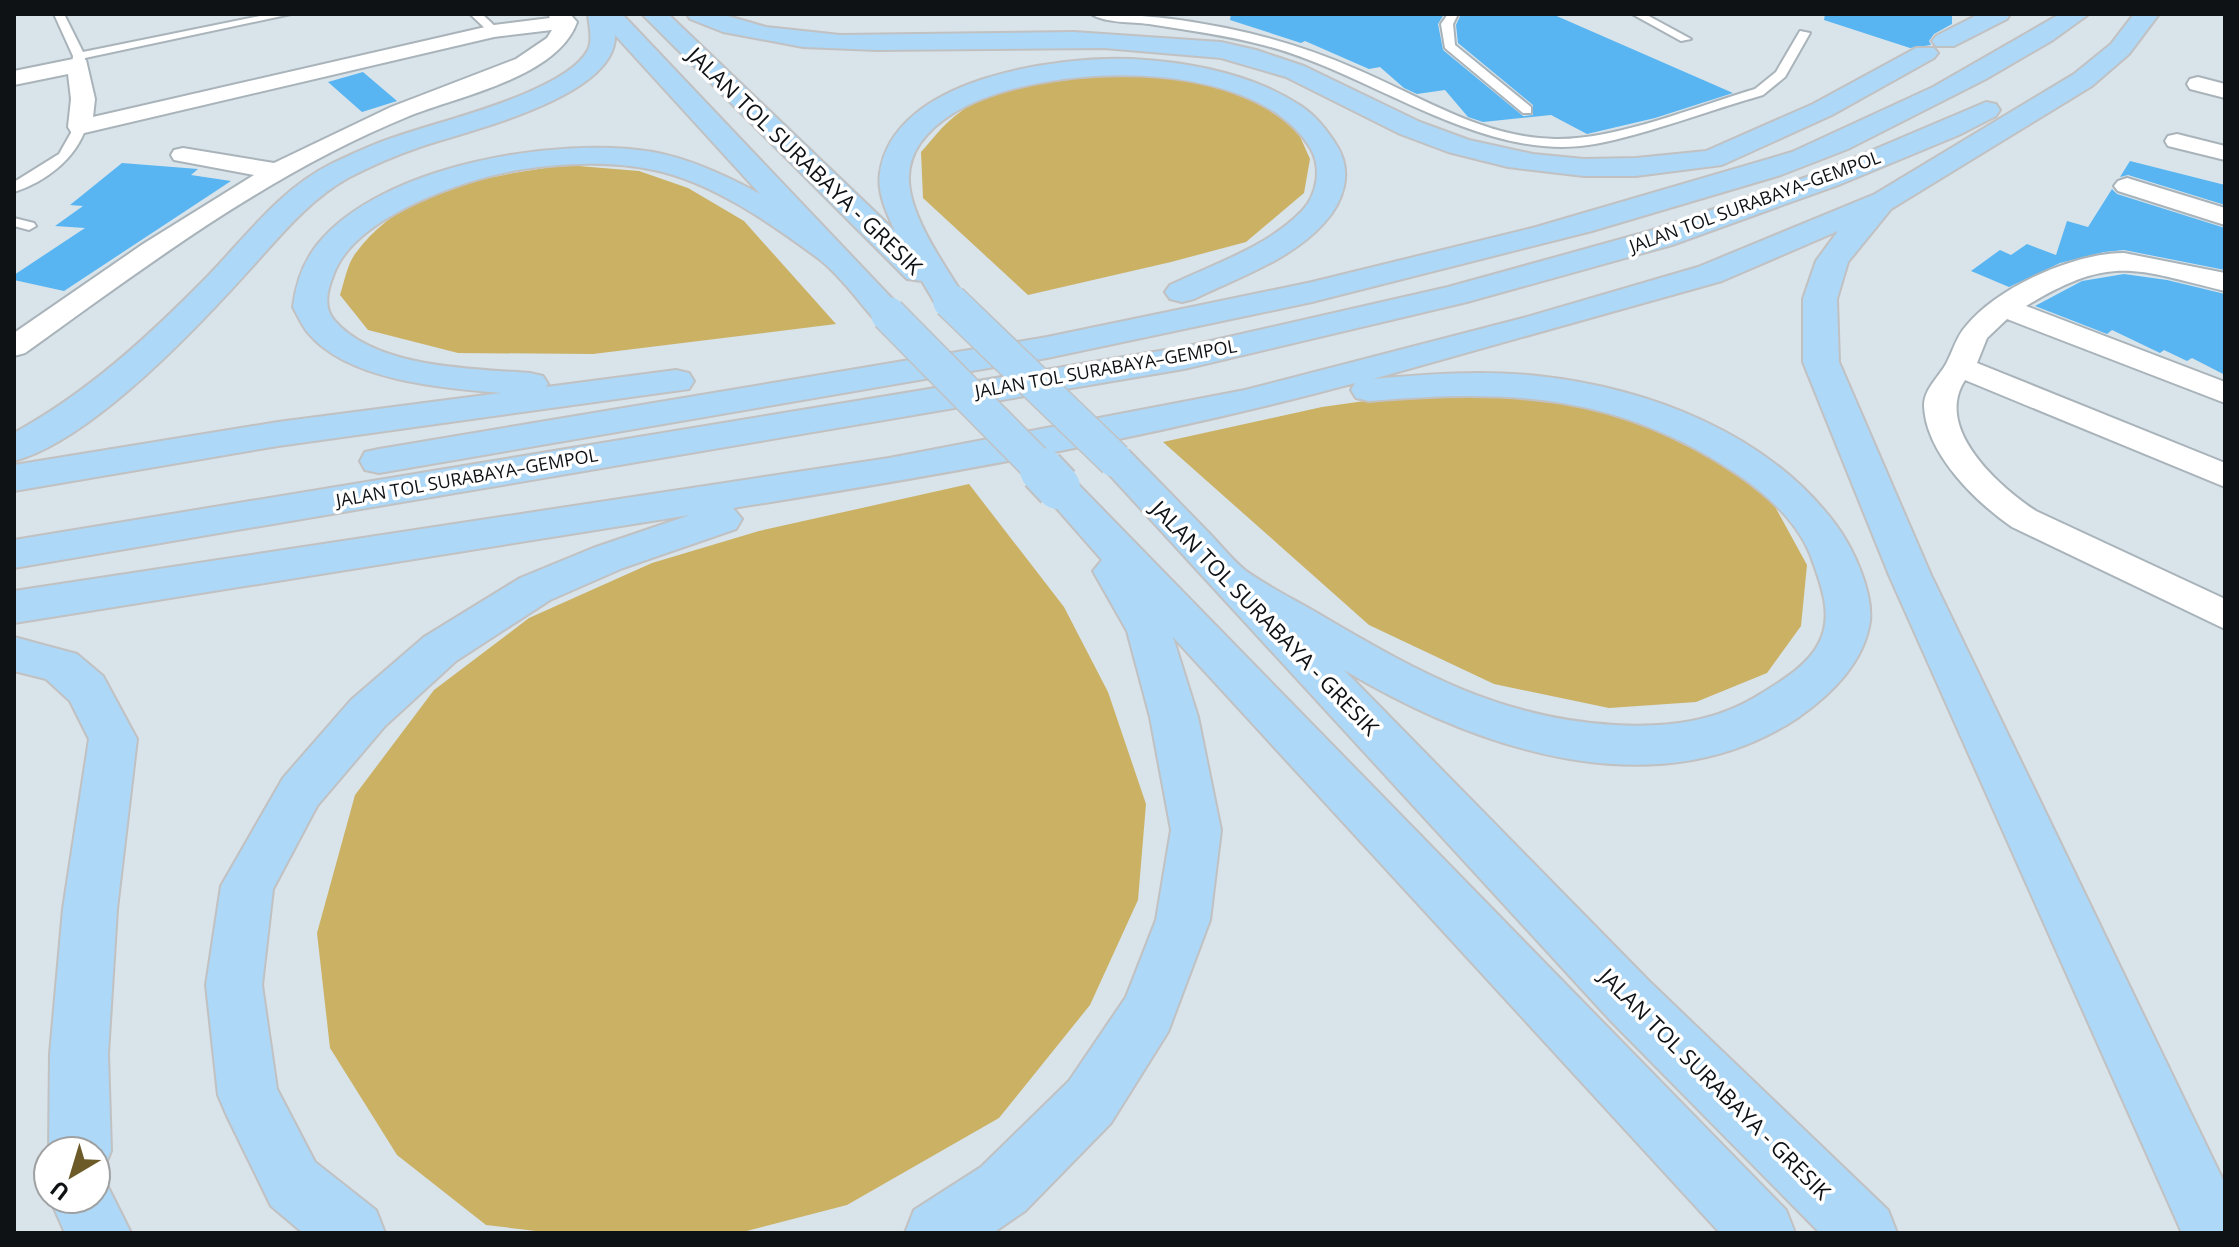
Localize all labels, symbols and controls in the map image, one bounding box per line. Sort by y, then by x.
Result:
street label: JALAN TOL SURABAYA - GRESIK [680,38,930,281]
street label: JALAN TOL SURABAYA–GEMPOL [1624,144,1884,258]
street label: JALAN TOL SURABAYA–GEMPOL [971,333,1239,403]
street label: JALAN TOL SURABAYA–GEMPOL [332,442,600,512]
street label: JALAN TOL SURABAYA - GRESIK [1144,492,1387,742]
street label: JALAN TOL SURABAYA - GRESIK [1592,960,1838,1206]
north arrow [32,1135,112,1215]
text: U [43,1175,75,1208]

